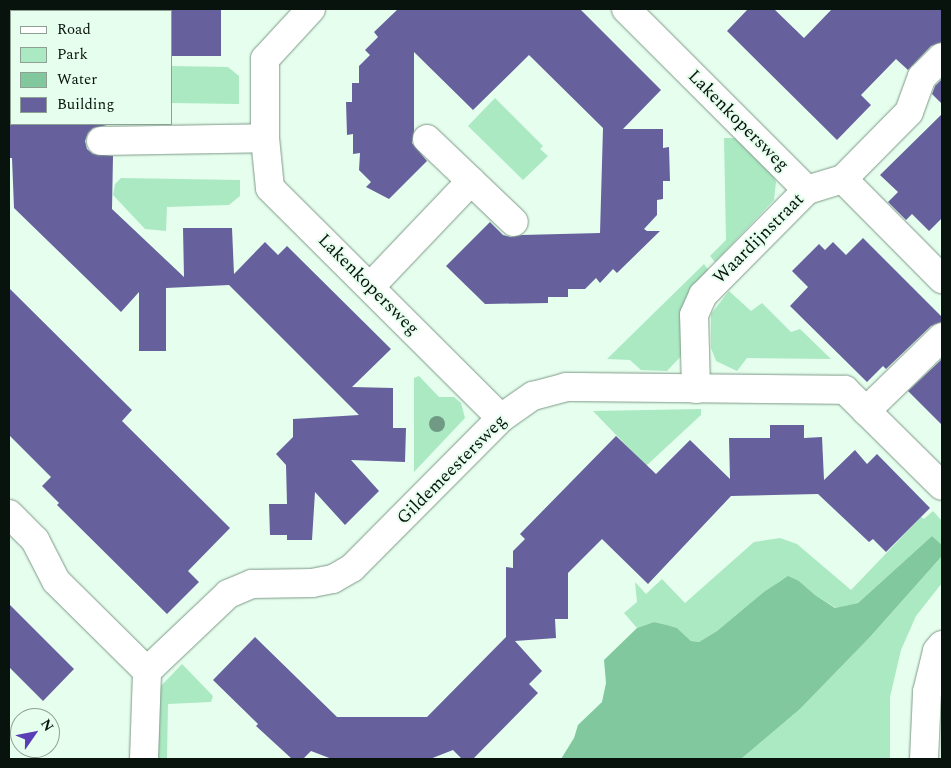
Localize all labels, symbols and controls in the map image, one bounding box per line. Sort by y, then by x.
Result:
legend [10,10,172,125]
text: Road [57,18,91,41]
text: Park [57,43,88,66]
street label: Lakenkopersweg [683,66,793,176]
text: Water [57,68,97,91]
text: Building [57,93,114,116]
street label: Waardijnstraat [709,189,809,289]
street label: Lakenkopersweg [313,230,423,340]
street label: Gildemeestersweg [393,411,511,529]
north arrow [10,708,60,758]
text: N [35,715,59,736]

